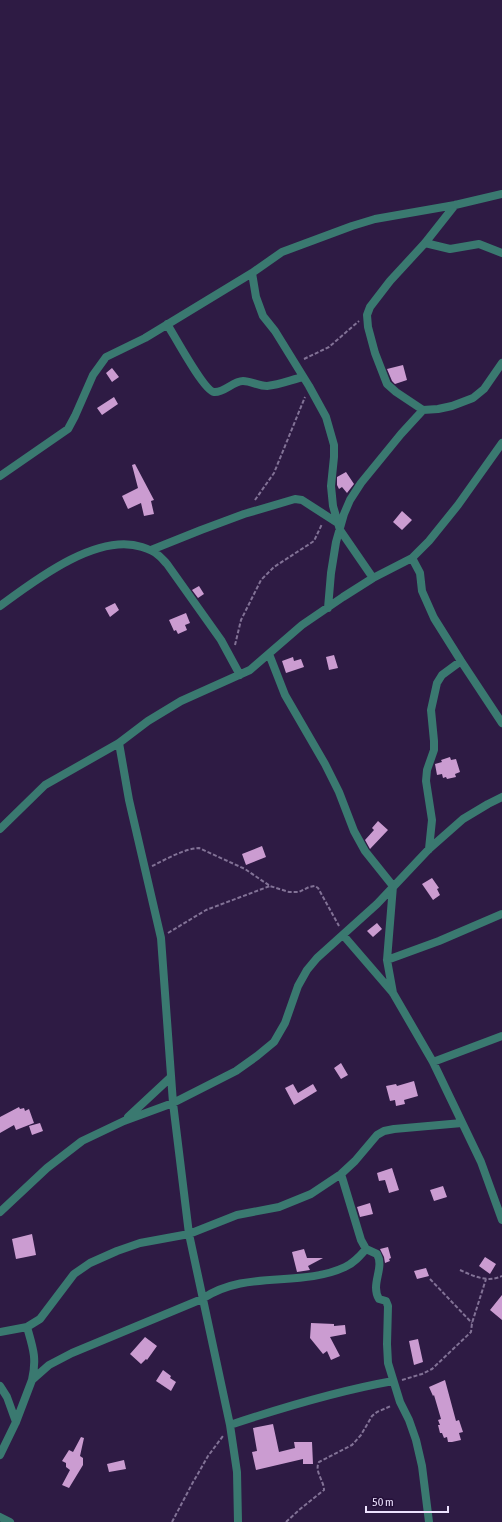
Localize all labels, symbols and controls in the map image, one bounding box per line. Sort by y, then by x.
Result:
scale bar [366,1488,448,1514]
text: 50 m [372,1495,394,1509]

